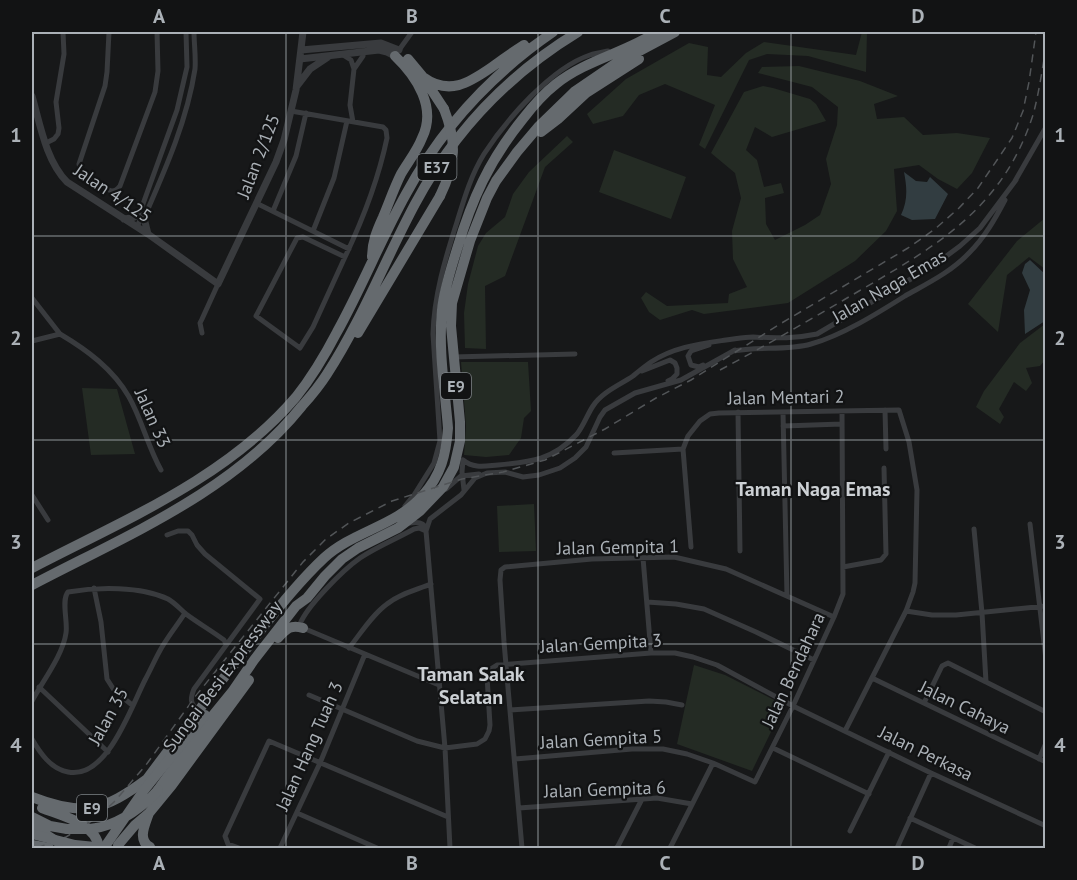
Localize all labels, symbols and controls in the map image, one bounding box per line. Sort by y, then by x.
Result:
text: A [153,3,166,29]
text: B [406,3,418,29]
text: C [659,3,671,29]
text: D [912,3,925,29]
street label: Jalan 2/125 [231,111,285,202]
text: 1 [10,122,22,148]
text: 1 [1054,122,1066,148]
road number: E37 [418,154,456,180]
street label: Jalan 4/125 [69,158,156,227]
street label: Jalan Naga Emas [827,244,950,329]
text: 2 [10,325,22,351]
text: 2 [1054,325,1066,351]
road number: E9 [441,373,471,399]
street label: Jalan 33 [129,384,176,451]
street label: Jalan Mentari 2 [726,384,845,410]
district label: Taman Naga Emas [736,476,890,502]
text: 3 [10,529,22,555]
text: 3 [1054,529,1066,555]
street label: Jalan Gempita 1 [556,534,679,560]
street label: Sungai Besi Expressway [158,595,287,756]
street label: Jalan Bendahara [756,609,830,732]
street label: Jalan Gempita 3 [538,628,663,658]
district label: Taman Salak Selatan [417,661,525,710]
street label: Jalan Cahaya [915,675,1014,739]
street label: Jalan Hang Tuah 3 [270,678,348,815]
street label: Jalan 35 [82,683,133,750]
street label: Jalan Perkasa [874,720,977,786]
street label: Jalan Gempita 5 [538,724,663,754]
text: 4 [10,732,22,758]
text: 4 [1054,732,1066,758]
street label: Jalan Gempita 6 [543,775,666,803]
road number: E9 [77,795,107,821]
text: A [153,850,166,876]
text: B [406,850,418,876]
text: C [659,850,671,876]
text: D [912,850,925,876]

